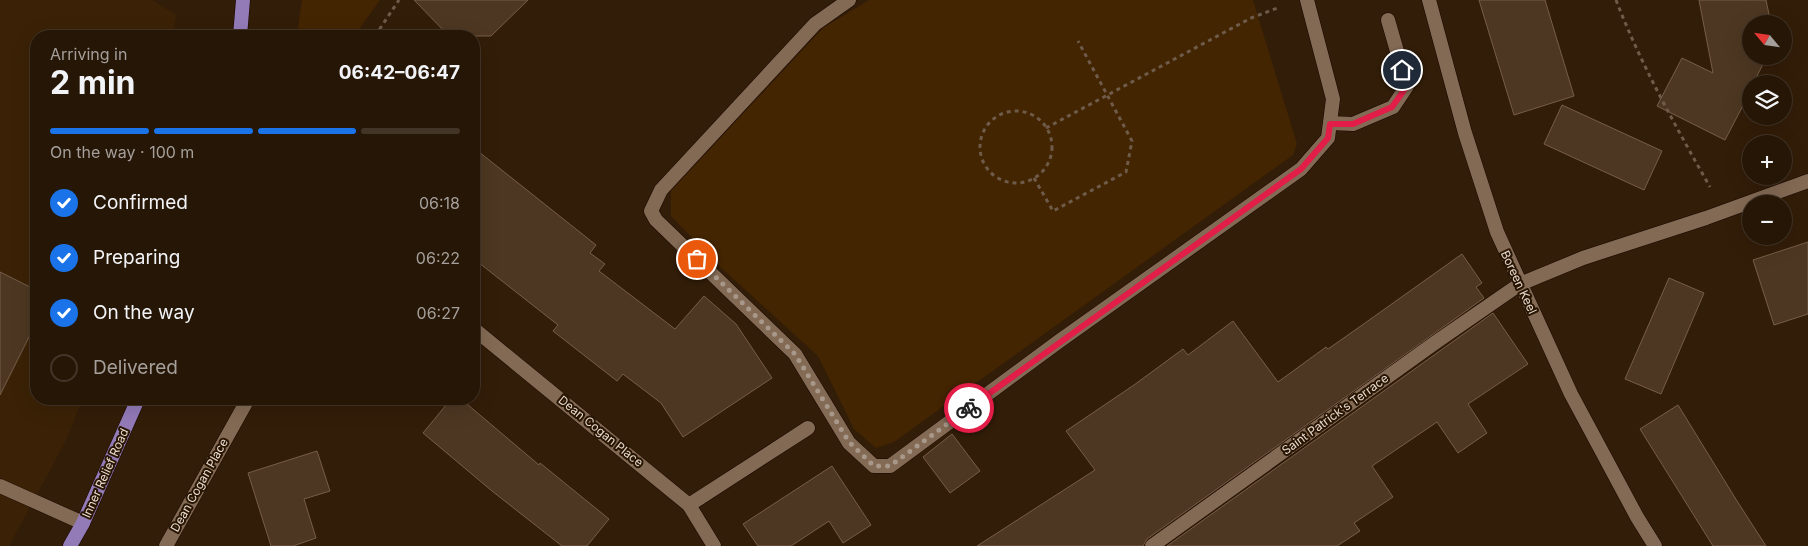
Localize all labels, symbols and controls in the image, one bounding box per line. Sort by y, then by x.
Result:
north arrow [1742,15,1792,65]
map controls [1742,15,1792,245]
text: Arriving in [50,44,127,64]
pin [1381,49,1423,91]
icon: home [1388,56,1416,84]
text: 06:42–06:47 [339,61,460,84]
text: 2 min [50,63,136,102]
button: layers [1742,75,1792,125]
button: + [1742,135,1792,185]
text: On the way · 100 m [50,142,194,162]
icon: check [50,189,78,217]
text: Confirmed [93,191,188,214]
text: 06:18 [419,193,460,213]
button: − [1742,195,1792,245]
pin [676,238,718,280]
icon: check [50,244,78,272]
icon: bag [683,245,711,273]
text: Preparing [93,246,180,269]
text: 06:22 [416,248,460,268]
street label: Boreen Keel [1498,248,1540,316]
icon: check [50,299,78,327]
text: On the way [93,301,195,324]
text: 06:27 [417,303,460,323]
text: Delivered [93,356,178,379]
street label: Saint Patrick's Terrace [1279,370,1391,458]
courier [944,383,994,433]
street label: Dean Cogan Place [556,392,646,470]
icon: bike [955,394,983,422]
street label: Inner Relief Road [79,426,131,520]
street label: Dean Cogan Place [167,436,231,534]

